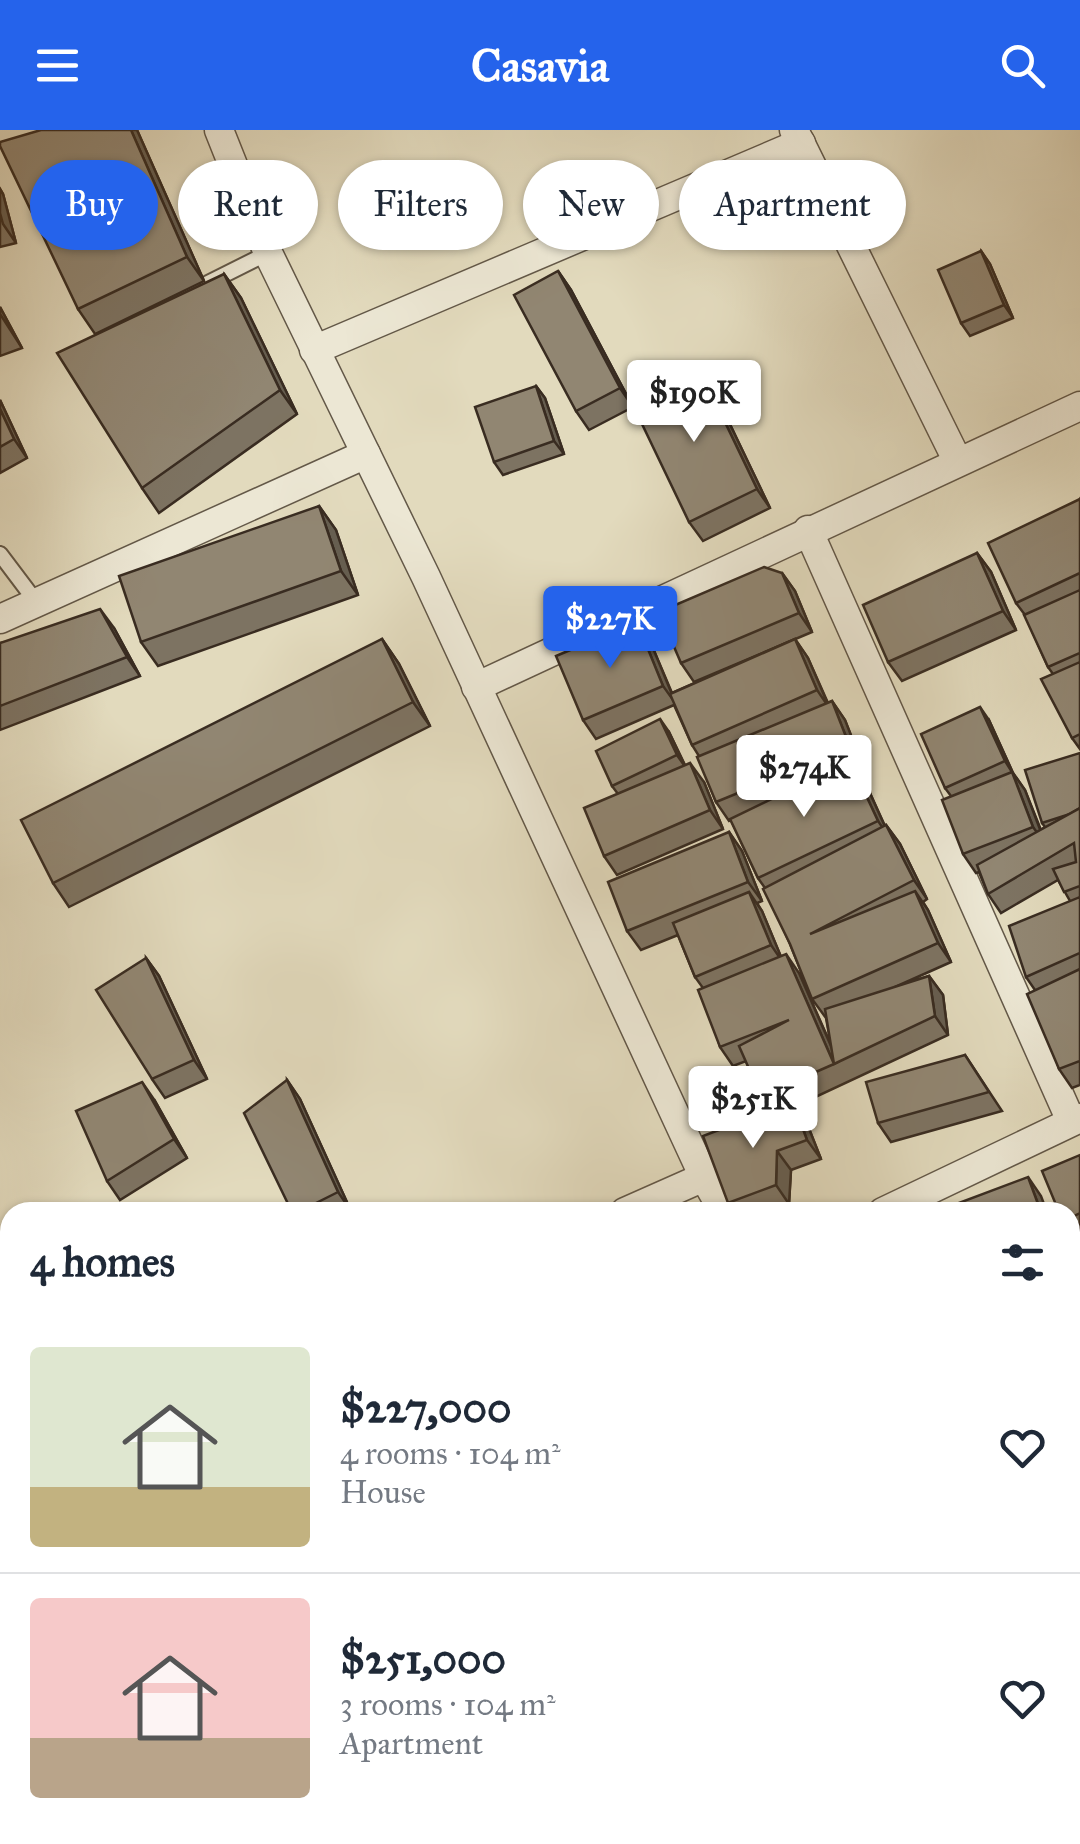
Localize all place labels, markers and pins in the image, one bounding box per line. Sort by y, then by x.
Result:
pin: $190K [624,360,764,445]
pin: $227K [540,586,680,671]
pin: $274K [734,735,874,820]
pin: $251K [683,1066,823,1151]

